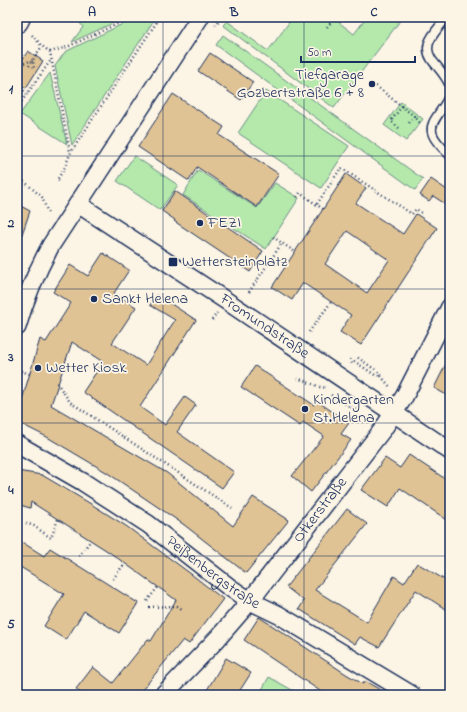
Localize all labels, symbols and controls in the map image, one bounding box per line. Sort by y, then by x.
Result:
text: A [88,3,96,22]
text: B [229,3,239,22]
text: C [370,3,378,22]
scale bar [301,38,415,64]
text: 50 m [307,44,331,62]
place label: Tiefgarage Gozbertstraße 6 + 8 [237,63,365,105]
marker: Tiefgarage Gozbertstraße 6 + 8 [367,79,377,89]
text: 1 [9,80,14,99]
place label: FEZI [207,211,241,235]
text: 2 [7,214,15,233]
marker: FEZI [195,218,205,228]
place label: Wettersteinplatz [182,250,288,274]
marker: Wettersteinplatz [167,256,179,268]
place label: Sankt Helena [102,287,188,311]
street label: Fromundstraße [214,287,315,366]
marker: Sankt Helena [89,294,99,304]
text: 3 [7,348,14,367]
place label: Wetter Kiosk [46,356,128,380]
marker: Wetter Kiosk [33,363,43,373]
place label: Kindergarten St.Helena [313,388,394,430]
marker: Kindergarten St.Helena [300,404,310,414]
street label: Otkerstraße [287,471,354,548]
text: 4 [7,481,14,500]
street label: Peißenbergstraße [161,530,265,616]
text: 5 [7,615,15,634]

